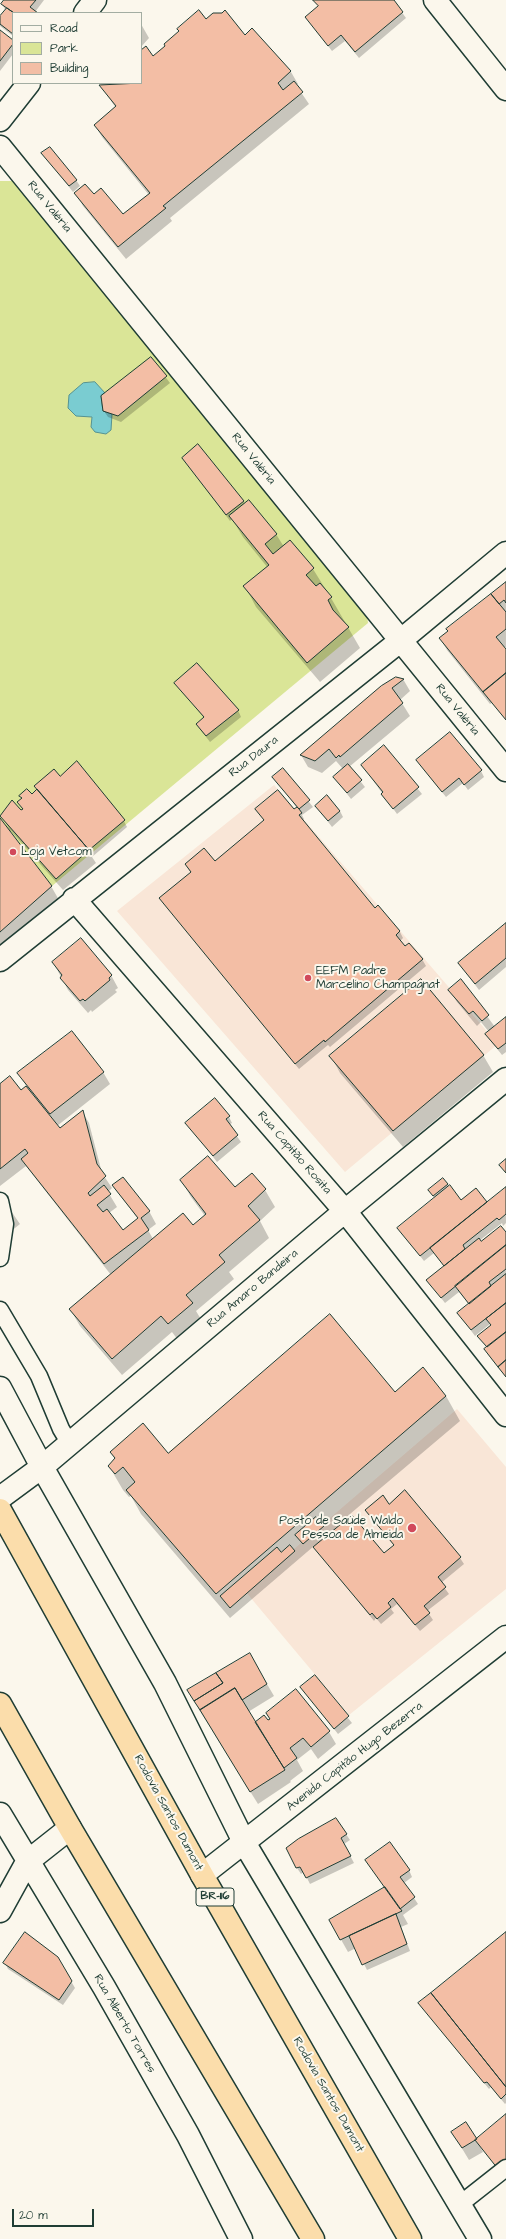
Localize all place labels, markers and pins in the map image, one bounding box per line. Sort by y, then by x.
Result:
place label: Loja Vetcom [21,845,92,859]
marker: Loja Vetcom [8,847,18,857]
place label: EEFM Padre Marcelino Champagnat [316,964,440,992]
marker: EEFM Padre Marcelino Champagnat [303,973,313,983]
place label: Posto de Saúde Waldo Pessoa de Almeida [279,1514,403,1542]
marker: Posto de Saúde Waldo Pessoa de Almeida [406,1522,418,1534]

